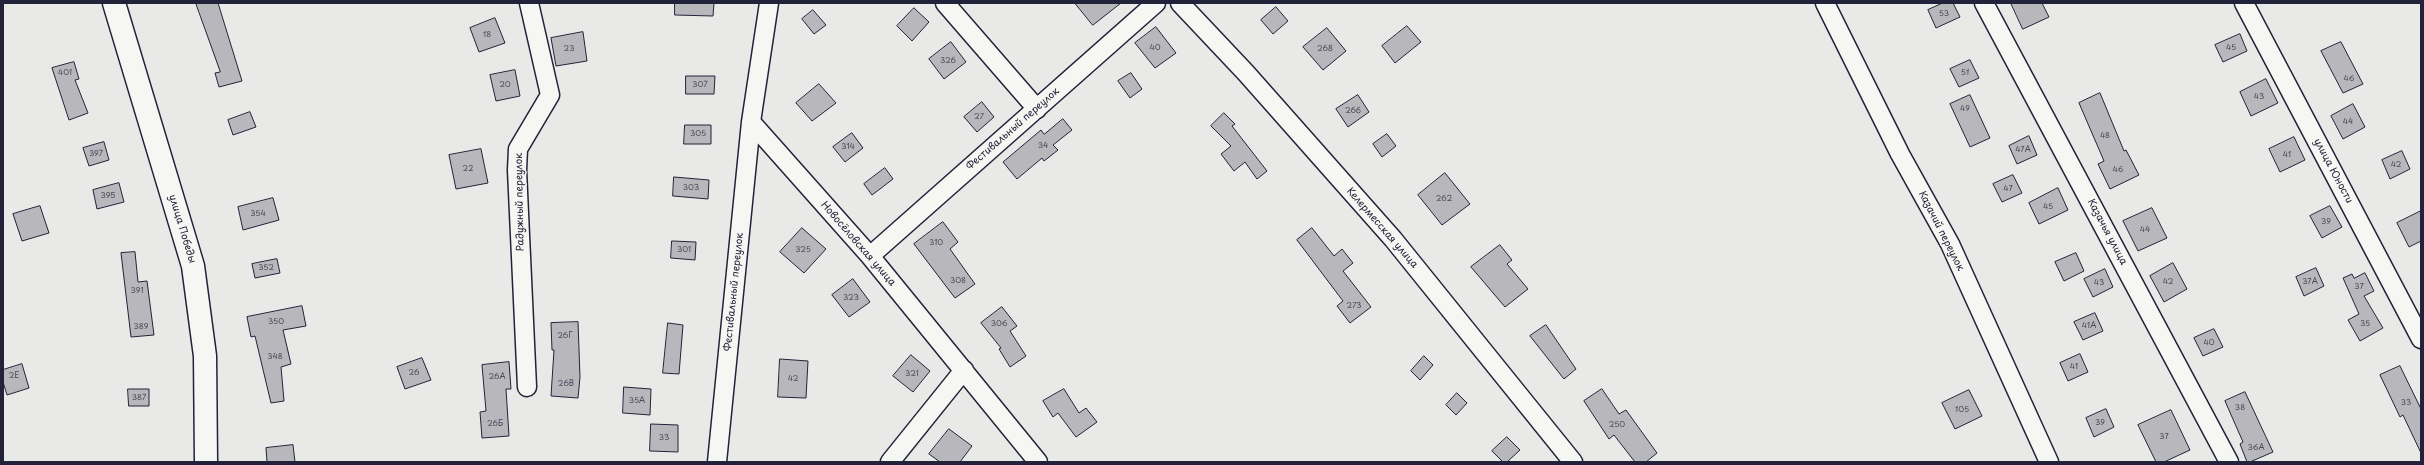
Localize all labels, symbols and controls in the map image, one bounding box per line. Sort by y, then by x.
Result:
house number: 53 [1939,9,1949,19]
house number: 18 [483,30,491,40]
house number: 40 [1149,43,1161,53]
house number: 45 [2226,43,2236,53]
house number: 23 [564,44,574,54]
house number: 268 [1317,44,1333,54]
house number: 326 [940,56,956,66]
house number: 401 [58,68,72,78]
house number: 51 [1961,68,1969,78]
house number: 46 [2344,74,2354,84]
house number: 20 [499,80,511,90]
house number: 307 [692,80,708,90]
street label: Фестивальный переулок [964,85,1062,173]
house number: 43 [2254,92,2264,102]
house number: 49 [1960,104,1970,114]
house number: 266 [1345,106,1361,116]
house number: 27 [974,112,984,122]
house number: 44 [2343,117,2353,127]
house number: 305 [690,129,706,139]
house number: 48 [2100,131,2110,141]
street label: улица Юности [2311,137,2355,205]
house number: 34 [1038,141,1048,151]
house number: 314 [841,142,855,152]
house number: 47А [2015,145,2031,155]
house number: 397 [89,149,103,159]
house number: 41 [2283,150,2291,160]
street label: Радужный переулок [513,153,527,251]
house number: 42 [2391,160,2401,170]
house number: 22 [463,164,473,174]
house number: 46 [2113,165,2123,175]
house number: 303 [683,183,699,193]
house number: 47 [2003,184,2013,194]
street label: Келермесская улица [1344,185,1420,271]
street label: Казачий переулок [1916,189,1966,273]
house number: 395 [101,191,115,201]
street label: улица Победы [166,193,198,265]
house number: 262 [1436,194,1452,204]
street label: Казачья улица [2085,197,2129,267]
street label: Новосёловская улица [818,199,898,289]
house number: 45 [2043,202,2053,212]
house number: 354 [250,209,266,219]
house number: 39 [2321,217,2331,227]
house number: 44 [2140,225,2150,235]
street label: Фестивальный переулок [722,232,746,352]
house number: 310 [929,238,943,248]
house number: 301 [677,245,691,255]
house number: 325 [795,245,811,255]
house number: 352 [258,263,274,273]
house number: 308 [950,276,966,286]
house number: 42 [2163,277,2173,287]
house number: 37А [2302,277,2318,287]
house number: 43 [2094,278,2104,288]
house number: 37 [2354,282,2364,292]
house number: 391 [131,286,143,296]
house number: 323 [843,293,859,303]
house number: 273 [1346,301,1362,311]
house number: 350 [268,317,284,327]
house number: 306 [991,319,1007,329]
house number: 35 [2360,319,2370,329]
house number: 41А [2082,321,2096,331]
house number: 389 [134,322,148,332]
house number: 26Г [557,331,573,341]
house number: 40 [2203,338,2215,348]
house number: 348 [267,352,283,362]
house number: 41 [2070,362,2078,372]
house number: 26 [409,368,419,378]
house number: 321 [905,369,919,379]
house number: 2Е [9,371,19,381]
house number: 26А [488,372,506,382]
house number: 42 [788,374,798,384]
house number: 26В [558,379,574,389]
house number: 387 [132,393,146,403]
house number: 35А [629,396,645,406]
house number: 33 [2401,398,2411,408]
house number: 38 [2235,403,2245,413]
house number: 105 [1955,405,1969,415]
house number: 39 [2095,418,2105,428]
house number: 26Б [487,419,503,429]
house number: 250 [1609,420,1625,430]
house number: 37 [2159,432,2169,442]
house number: 33 [659,433,669,443]
house number: 36А [2247,443,2265,453]

